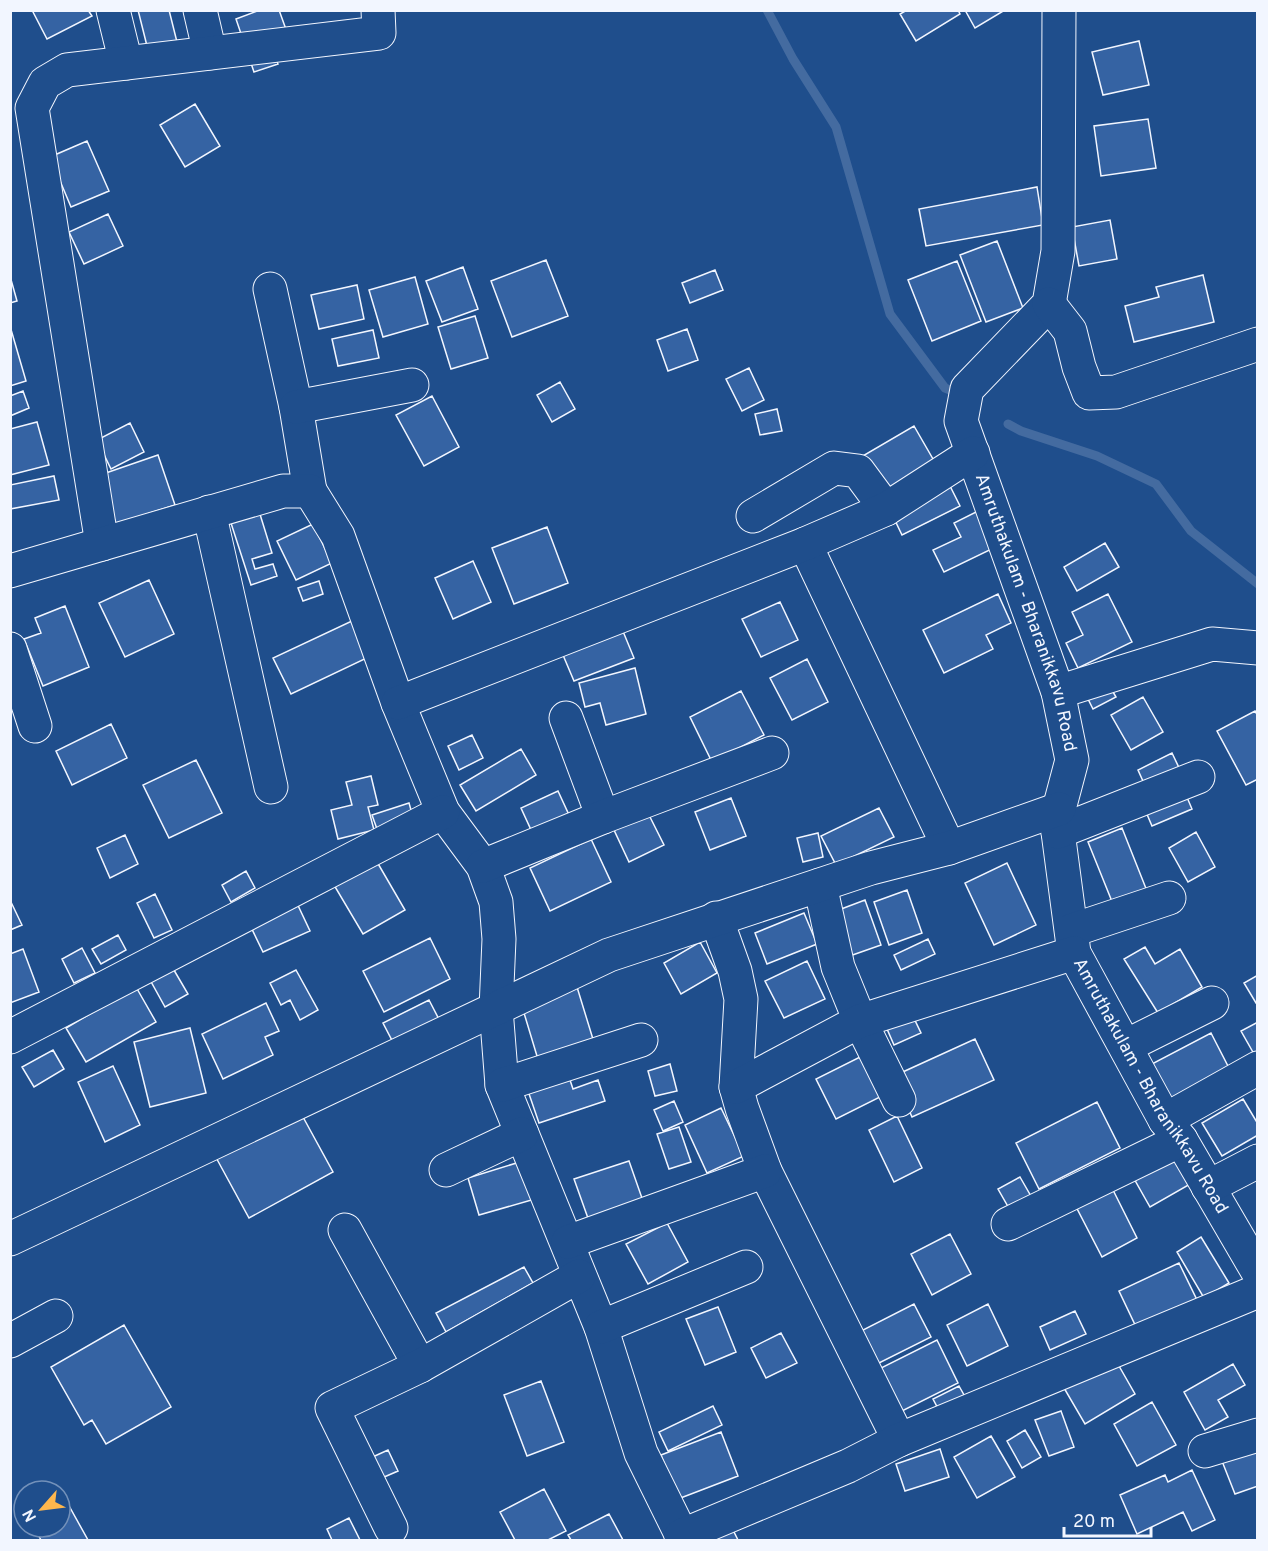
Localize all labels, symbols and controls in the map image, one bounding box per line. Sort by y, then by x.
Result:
street label: Amruthakulam - Bharanikkavu Road [969,470,1081,754]
street label: Amruthakulam - Bharanikkavu Road [1068,954,1233,1218]
north arrow [12,1479,72,1539]
scale bar [1064,1500,1151,1538]
text: N [19,1505,42,1525]
text: 20 m [1073,1511,1115,1534]

